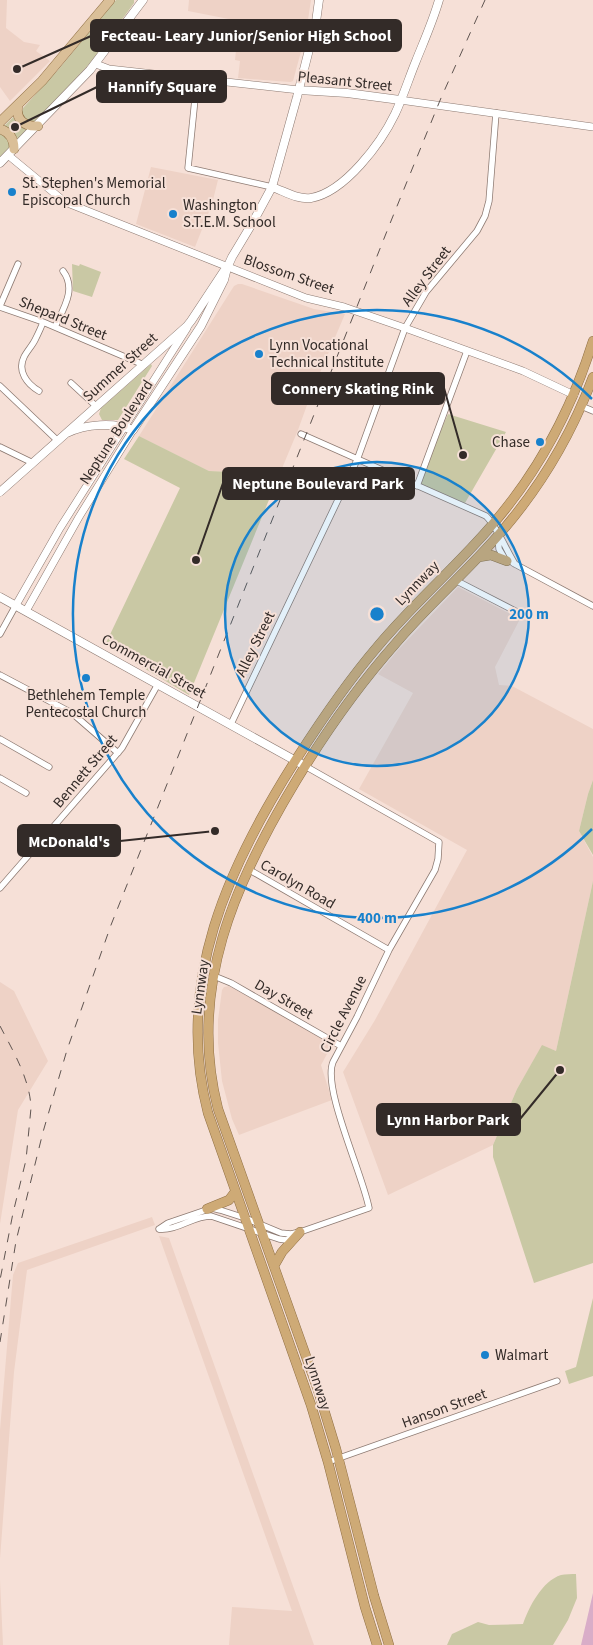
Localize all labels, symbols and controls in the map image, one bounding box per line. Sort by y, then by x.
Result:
callout: Fecteau- Leary Junior/Senior High School [91,20,401,51]
text: Fecteau- Leary Junior/Senior High School [101,25,392,47]
street label: Pleasant Street [297,66,393,97]
callout: Hannify Square [97,71,226,102]
text: Hannify Square [107,76,217,98]
place label: St. Stephen's Memorial Episcopal Church [22,173,166,211]
marker: St. Stephen's Memorial Episcopal Church [6,186,18,198]
place label: Washington S.T.E.M. School [183,195,276,233]
marker: Washington S.T.E.M. School [167,208,179,220]
street label: Alley Street [397,242,456,311]
street label: Blossom Street [241,249,337,300]
street label: Shepard Street [16,291,110,346]
street label: Summer Street [78,328,162,407]
place label: Lynn Vocational Technical Institute [269,335,384,373]
marker: Lynn Vocational Technical Institute [253,348,265,360]
callout: Connery Skating Rink [272,373,444,404]
street label: Neptune Boulevard [75,376,158,489]
text: Connery Skating Rink [282,378,434,400]
place label: Chase [492,432,530,453]
marker: Chase [534,436,546,448]
callout: Neptune Boulevard Park [223,468,414,499]
text: Neptune Boulevard Park [232,473,404,495]
street label: Lynnway [391,556,444,611]
text: 200 m [509,604,549,625]
centre of rings [368,605,386,623]
street label: Alley Street [230,608,280,681]
street label: Commercial Street [98,629,210,704]
marker: Bethlehem Temple Pentecostal Church [80,672,92,684]
place label: Bethlehem Temple Pentecostal Church [26,685,146,723]
street label: Bennett Street [48,730,122,813]
callout: McDonald's [18,825,120,856]
text: McDonald's [28,831,110,853]
street label: Carolyn Road [256,854,339,914]
text: 400 m [357,908,397,929]
street label: Lynnway [186,958,215,1016]
street label: Circle Avenue [315,972,372,1057]
street label: Day Street [251,974,317,1025]
callout: Lynn Harbor Park [377,1104,520,1135]
text: Lynn Harbor Park [386,1109,510,1131]
place label: Walmart [495,1345,548,1366]
marker: Walmart [479,1349,491,1361]
street label: Lynnway [299,1354,336,1413]
street label: Hanson Street [399,1383,489,1434]

